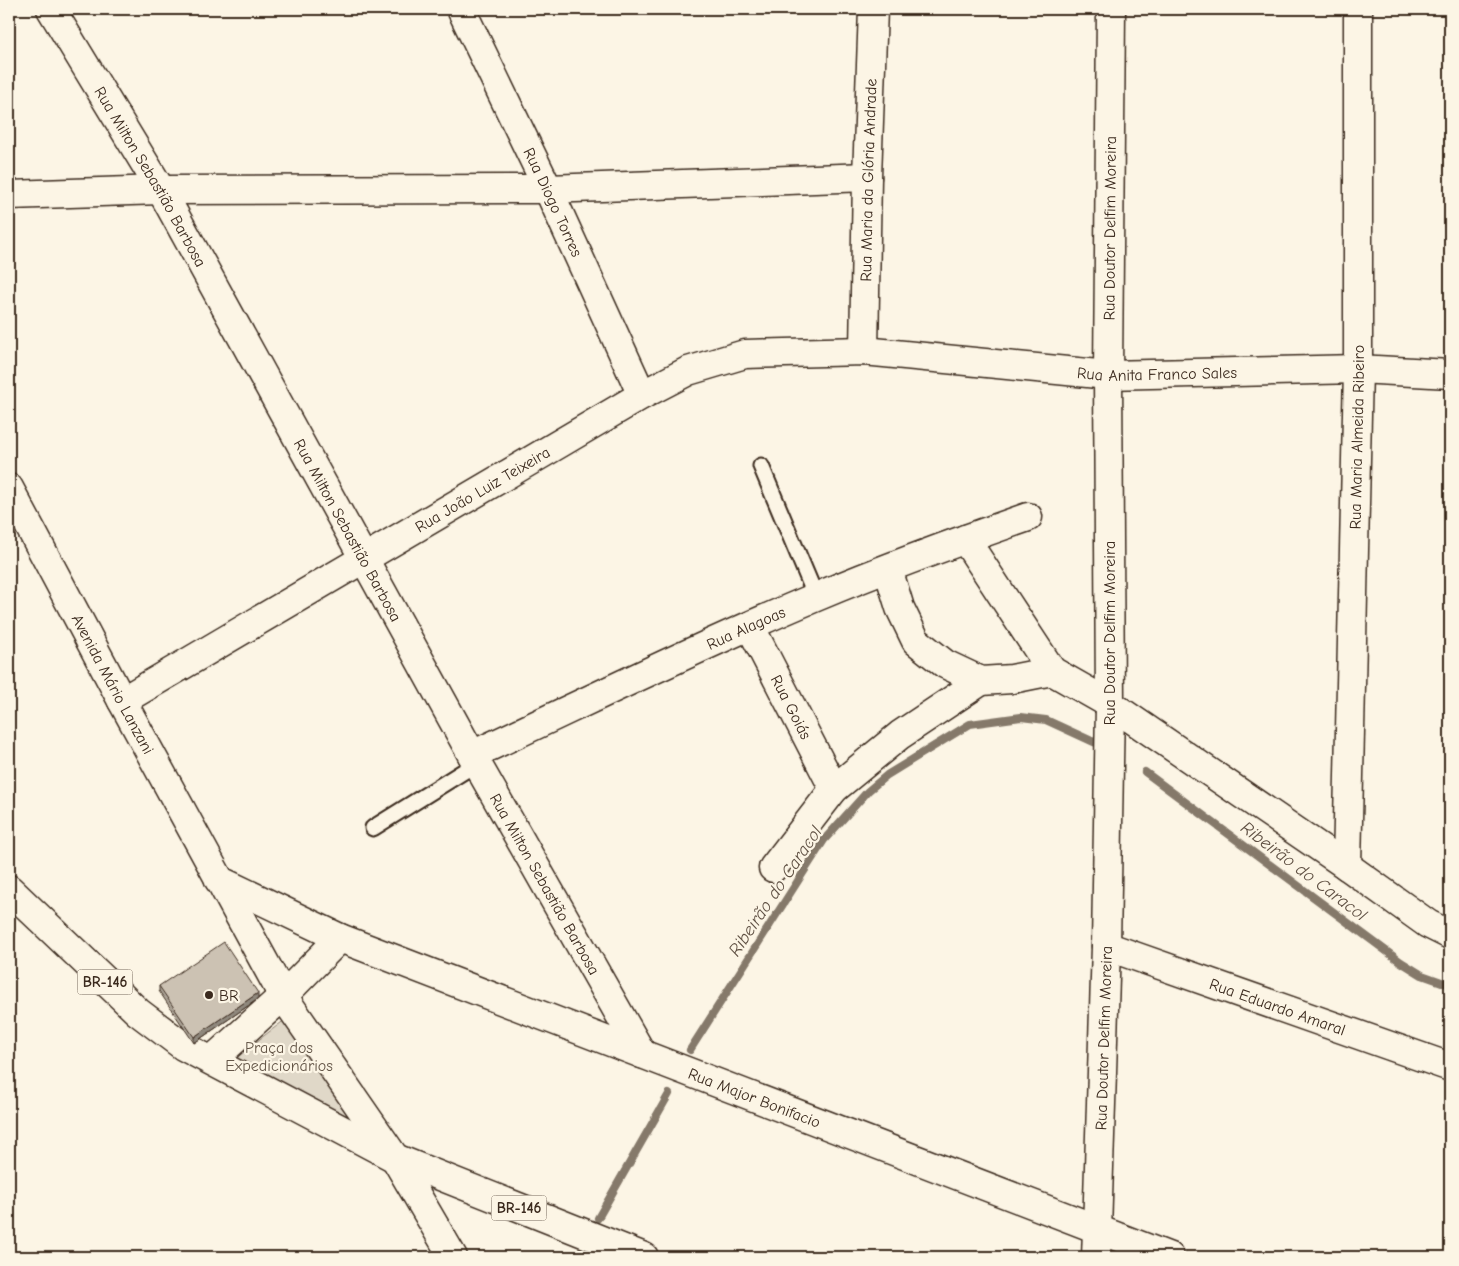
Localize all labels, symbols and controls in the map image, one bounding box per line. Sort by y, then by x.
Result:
street label: Rua Maria da Glória Andrade [857,78,881,282]
street label: Rua Milton Sebastião Barbosa [90,84,210,270]
street label: Rua Doutor Delfim Moreira [1100,136,1120,321]
street label: Rua Diogo Torres [519,145,586,260]
street label: Rua Maria Almeida Ribeiro [1346,345,1368,530]
street label: Rua Anita Franco Sales [1076,364,1238,385]
street label: Rua Milton Sebastião Barbosa [290,436,405,625]
street label: Rua João Luiz Teixeira [412,443,553,536]
street label: Rua Doutor Delfim Moreira [1101,541,1119,725]
street label: Rua Alagoas [704,603,789,654]
street label: Avenida Mário Lanzani [68,611,157,757]
street label: Rua Goiás [767,672,815,743]
street label: Rua Milton Sebastião Barbosa [486,790,603,978]
water label: Ribeirão do Caracol [1237,817,1372,926]
water label: Ribeirão do Caracol [724,821,827,960]
street label: Rua Doutor Delfim Moreira [1092,946,1116,1131]
road number: BR-146 [78,970,132,994]
street label: Rua Eduardo Amaral [1207,975,1348,1040]
place label: BR [219,987,239,1005]
marker: BR [203,989,215,1001]
park label: Praça dos Expedicionários [225,1039,333,1075]
street label: Rua Major Bonifacio [686,1065,823,1132]
road number: BR-146 [492,1196,546,1220]

